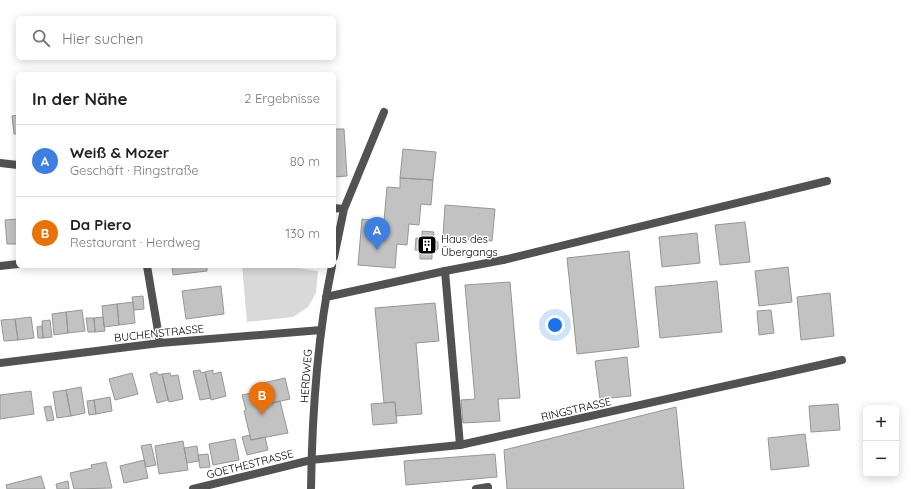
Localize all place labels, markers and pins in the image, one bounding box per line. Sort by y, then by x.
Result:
pin: A [364,217,390,250]
place label: Haus des Übergangs [441,232,498,259]
building icon: Haus des Übergangs [416,234,438,256]
pin: B [249,382,275,415]

